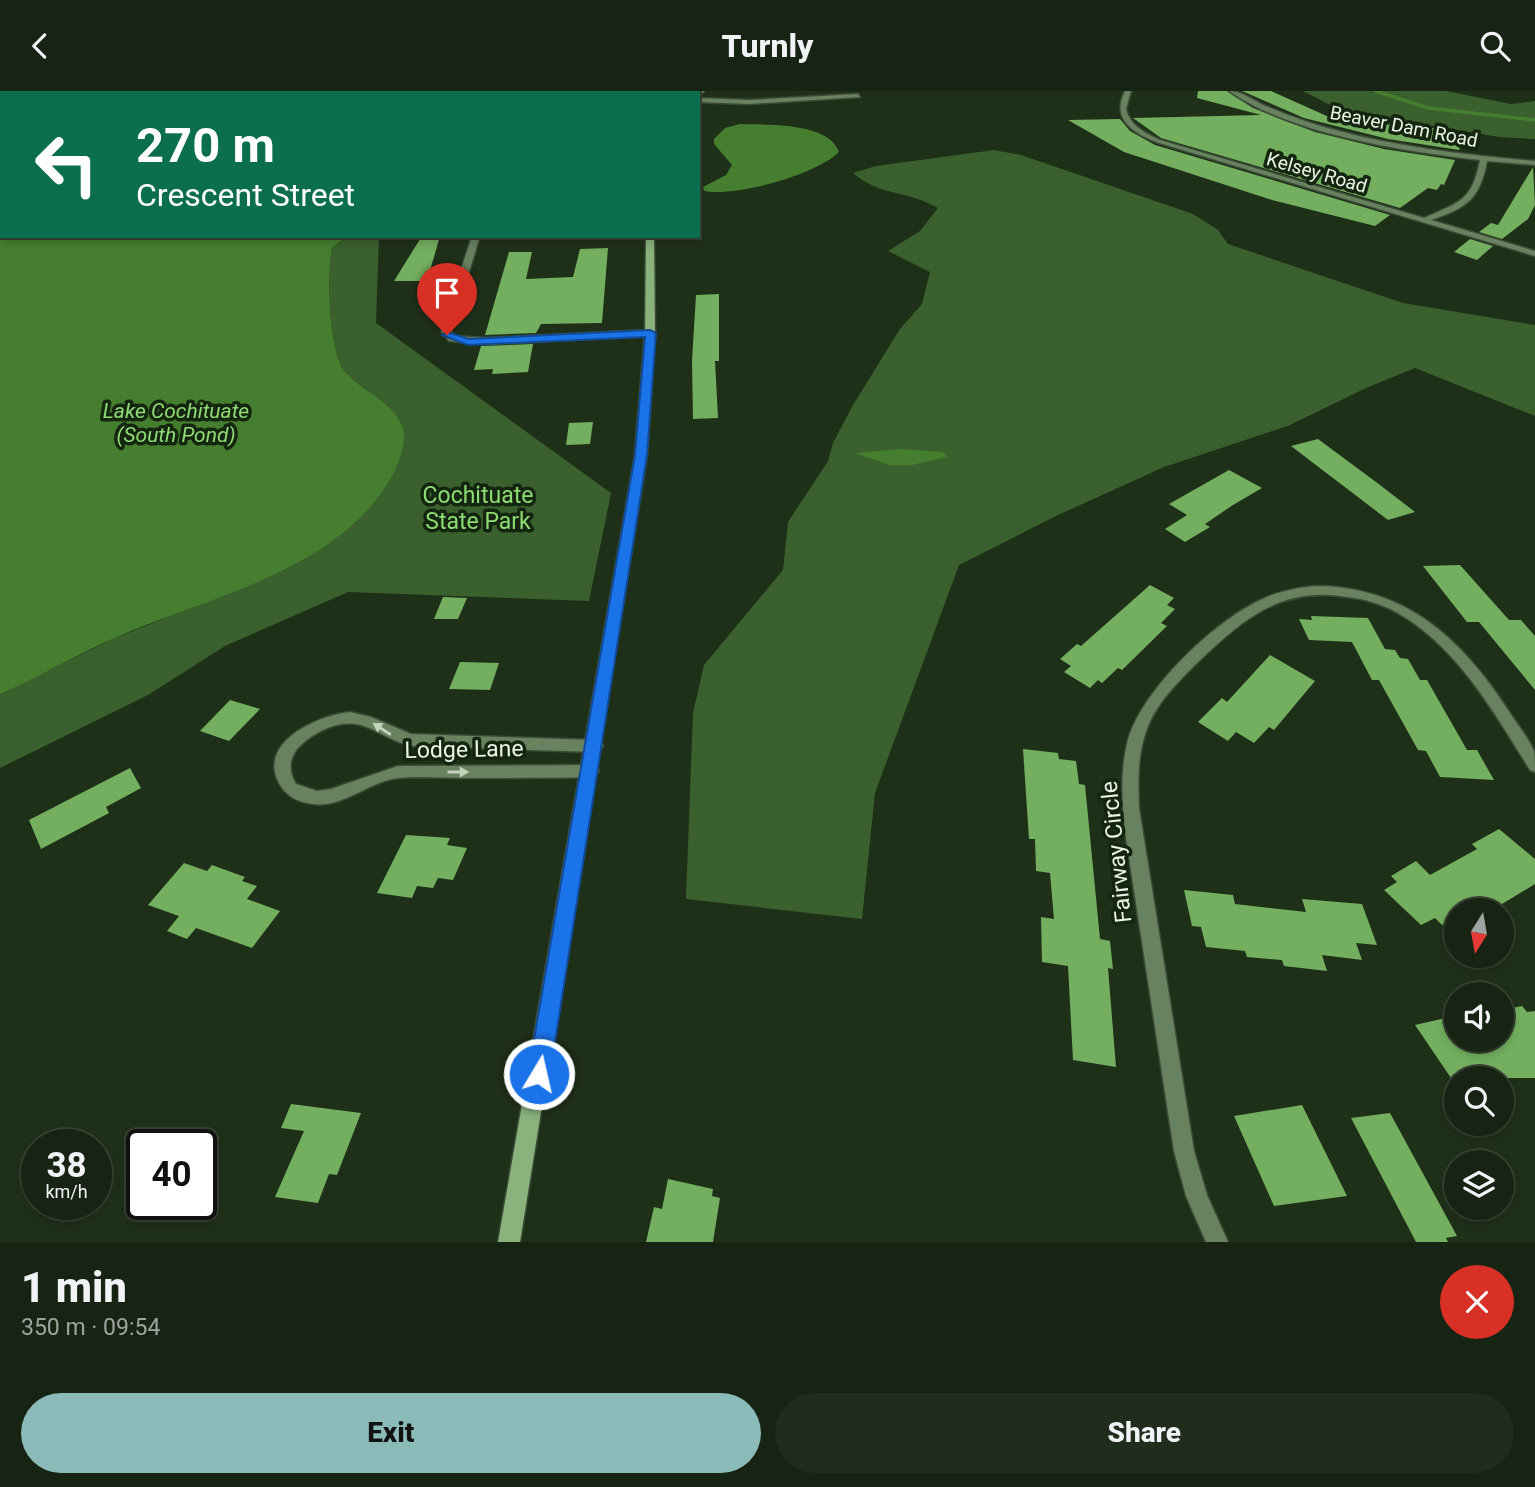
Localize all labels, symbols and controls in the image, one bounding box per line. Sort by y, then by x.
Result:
icon: back [21,27,59,65]
text: Turnly [722,27,813,65]
icon: search [1476,27,1514,65]
street label: Beaver Dam Road [1328,101,1480,152]
text: 270 m [136,117,275,174]
icon: left [21,119,112,210]
street label: Kelsey Road [1264,147,1370,198]
text: Crescent Street [136,176,355,214]
pin [417,263,477,335]
icon: arrive [428,274,466,312]
water label: Lake Cochituate (South Pond) [103,399,249,447]
park label: Cochituate State Park [423,482,533,535]
one-way arrow [372,723,392,736]
street label: Lodge Lane [404,735,524,764]
one-way arrow [448,766,470,778]
street label: Fairway Circle [1096,780,1137,924]
north arrow [1444,898,1514,968]
map controls [1444,898,1514,1220]
button: sound [1444,982,1514,1052]
position arrow [502,1037,576,1111]
button: search [1444,1066,1514,1136]
speed limit sign: 40 [126,1129,217,1220]
text: 38 [46,1145,87,1186]
button: layers [1444,1150,1514,1220]
text: km/h [45,1181,88,1202]
text: 1 min [21,1263,127,1312]
button: close [1440,1265,1514,1339]
text: 350 m · 09:54 [21,1314,160,1341]
button: Exit [21,1393,761,1473]
button: Share [775,1393,1514,1473]

